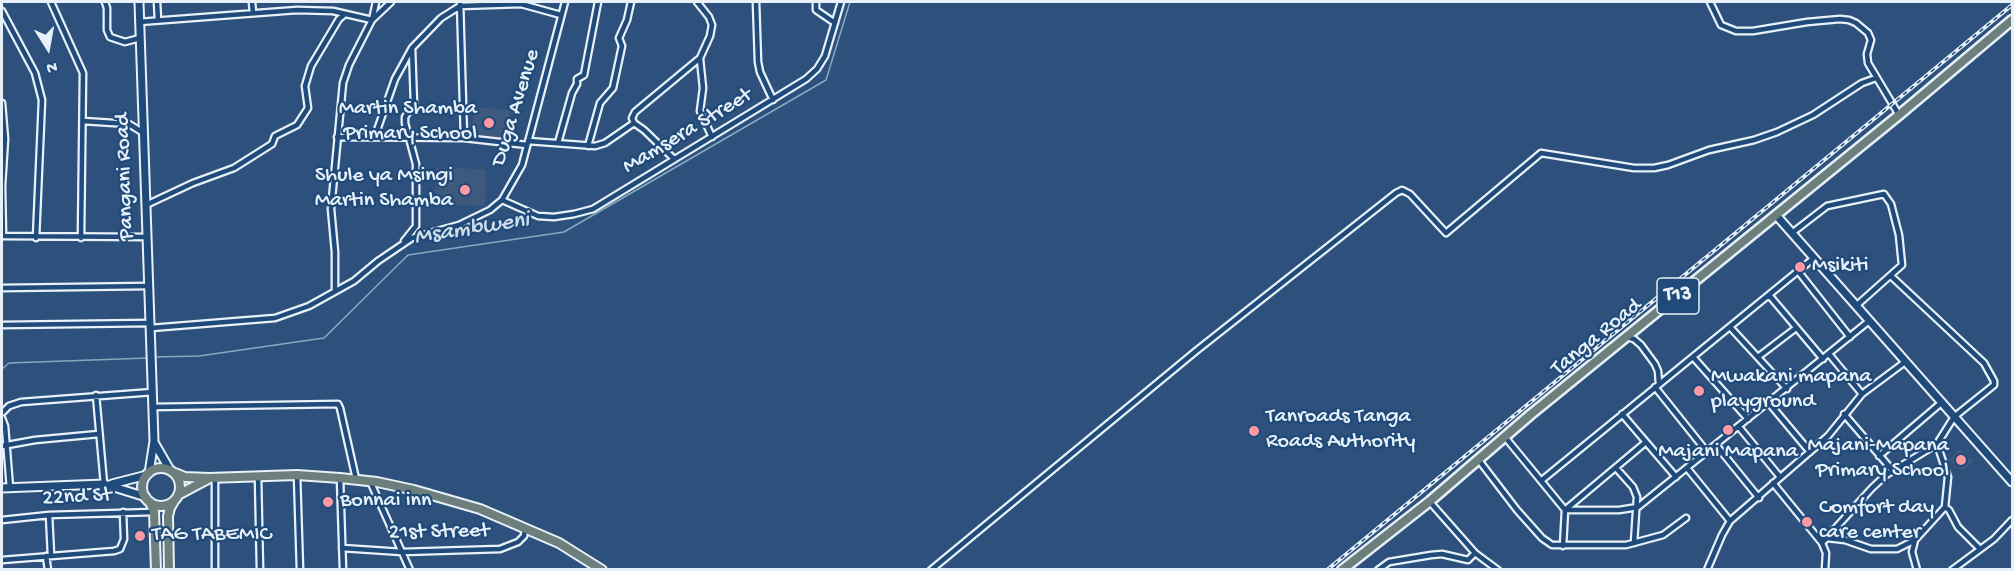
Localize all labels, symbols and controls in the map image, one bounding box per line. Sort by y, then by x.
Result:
north arrow [18,18,78,78]
street label: Duga Avenue [487,46,547,170]
text: N [45,56,58,76]
street label: Mamsera Street [618,83,758,181]
place label: Martin Shamba Primary School [339,97,477,148]
street label: Pangani Road [111,113,141,241]
marker: Martin Shamba Primary School [482,116,496,130]
place label: Shule ya Msingi Martin Shamba [315,164,453,216]
marker: Shule ya Msingi Martin Shamba [458,183,472,197]
water label: Msambweni [412,207,532,253]
place label: Msikiti [1812,254,1868,280]
marker: Msikiti [1793,260,1807,274]
road number: T13 [1657,278,1699,314]
street label: Tanga Road [1546,293,1648,383]
place label: Mwakani mapana playground [1711,365,1872,416]
marker: Mwakani mapana playground [1692,384,1706,398]
place label: Tanroads Tanga Roads Authority [1266,405,1415,457]
marker: Majani Mapana [1721,423,1735,437]
marker: Tanroads Tanga Roads Authority [1247,424,1261,438]
place label: Majani-Mapana Primary School [1808,434,1949,486]
place label: Majani Mapana [1658,440,1798,466]
marker: Majani-Mapana Primary School [1954,453,1968,467]
street label: 22nd St [42,483,112,513]
place label: Bonnai inn [340,489,431,515]
marker: Bonnai inn [321,495,335,509]
place label: Comfort day care center [1819,496,1934,548]
marker: Comfort day care center [1800,515,1814,529]
street label: 21st Street [388,519,490,547]
place label: TAG TABEMIC [152,523,271,549]
marker: TAG TABEMIC [133,529,147,543]

